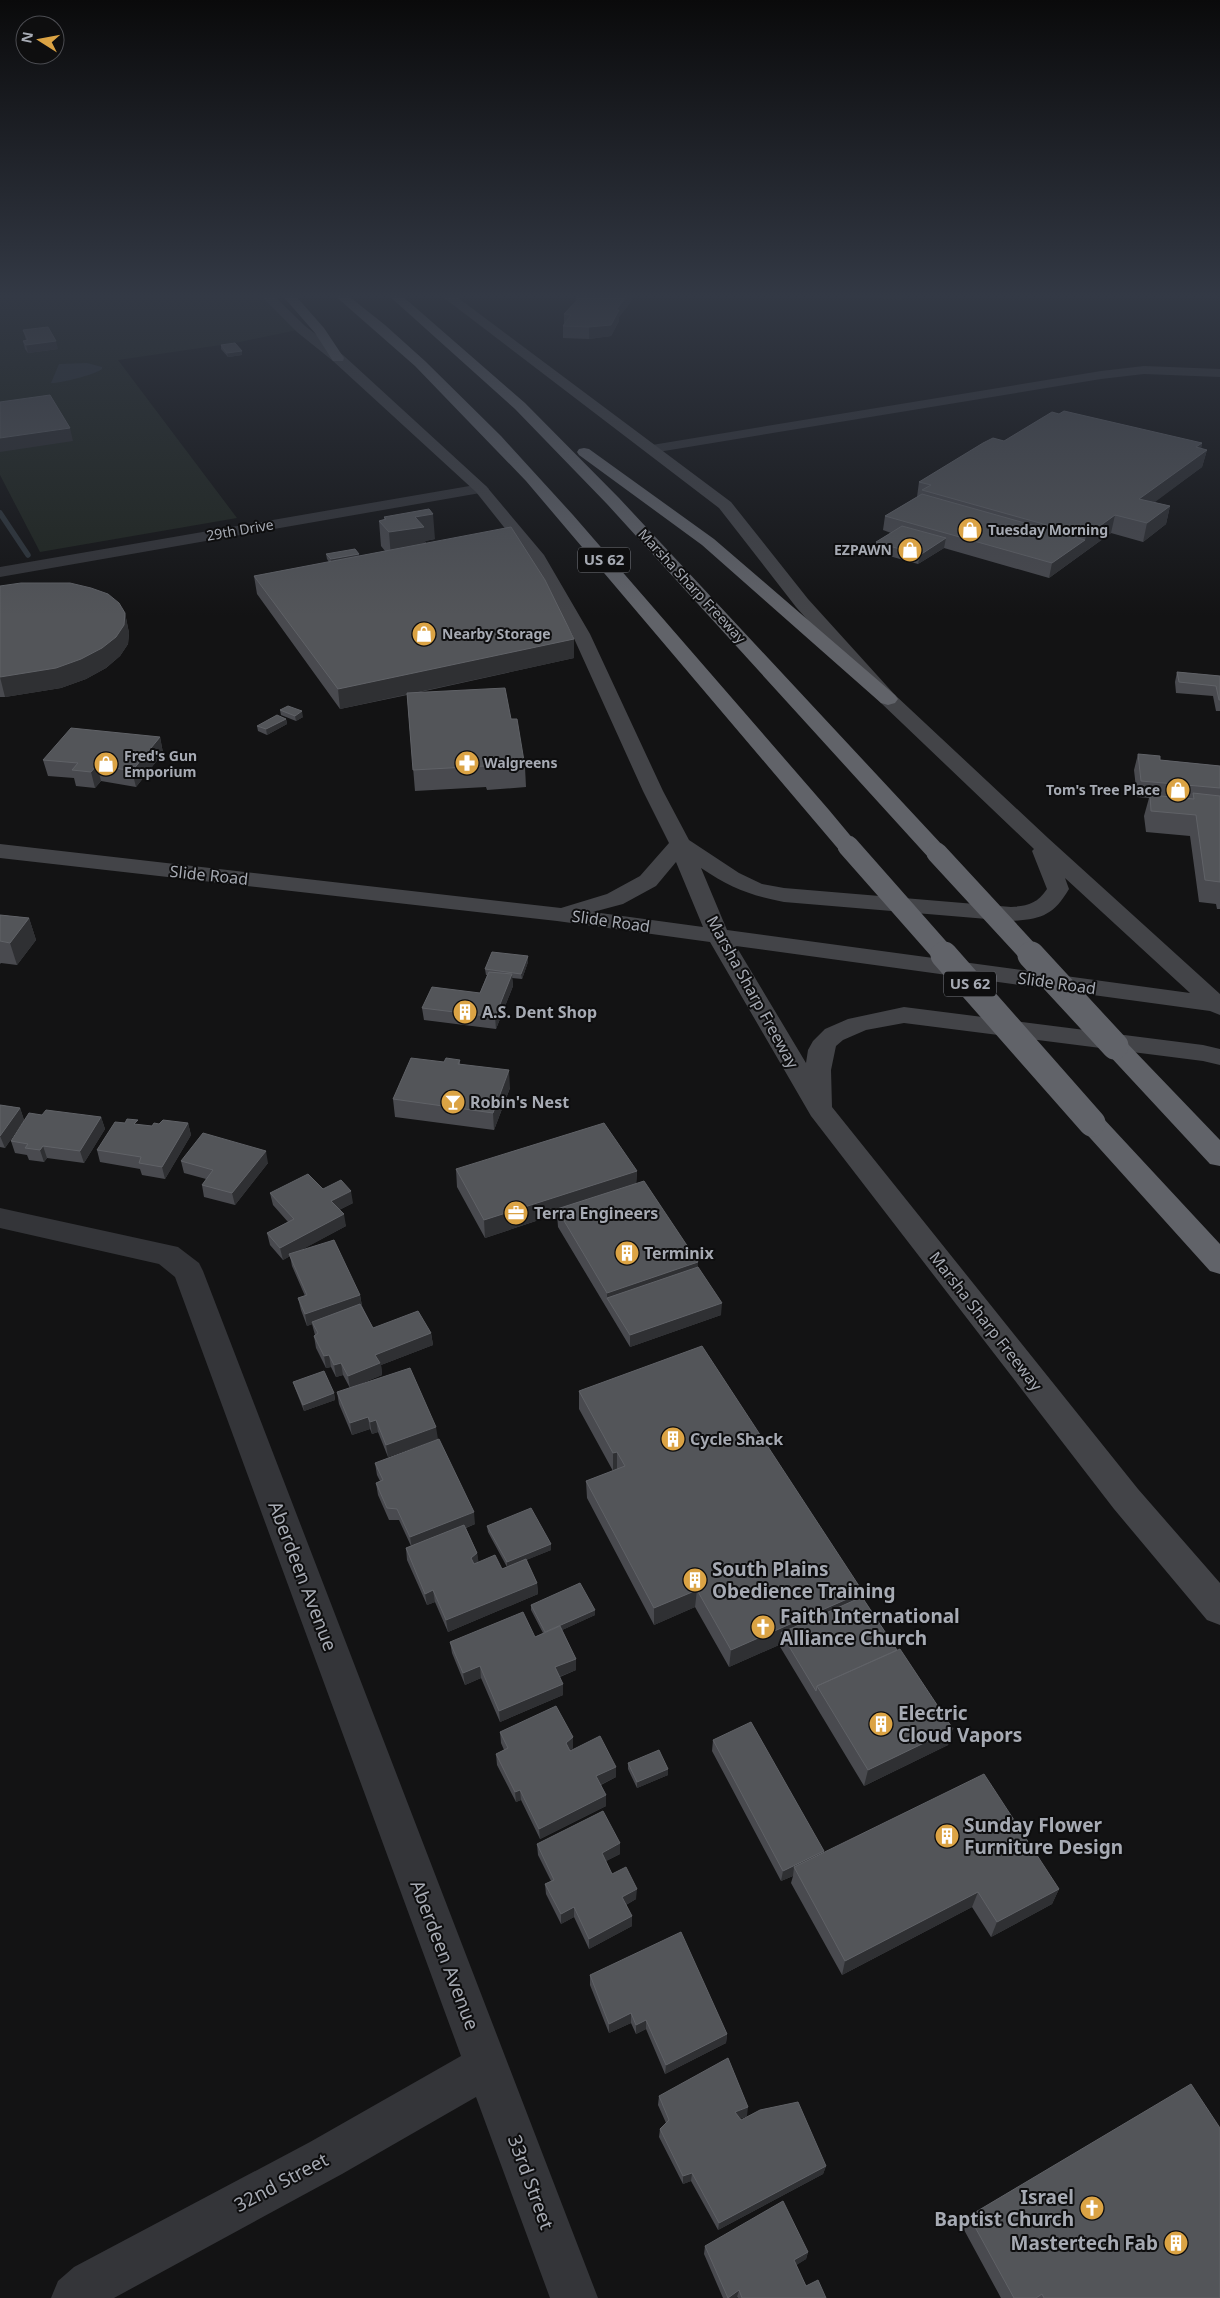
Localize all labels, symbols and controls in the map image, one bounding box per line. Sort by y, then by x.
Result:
north arrow [15,15,65,65]
text: N [16,30,37,45]
street label: 29th Drive [205,514,275,545]
shop icon: Tuesday Morning [957,517,983,543]
place label: Tuesday Morning [988,520,1108,539]
street label: Marsha Sharp Freeway [634,524,751,648]
shop icon: EZPAWN [897,537,923,563]
place label: EZPAWN [834,540,892,559]
road number: US 62 [578,548,630,572]
shop icon: Nearby Storage [411,621,437,647]
place label: Nearby Storage [442,624,551,643]
place label: Fred's Gun Emporium [124,746,197,781]
pharmacy icon: Walgreens [454,750,480,776]
shop icon: Fred's Gun Emporium [93,751,119,777]
place label: Walgreens [484,753,558,772]
shop icon: Tom's Tree Place [1165,777,1191,803]
place label: Tom's Tree Place [1046,780,1160,799]
street label: Slide Road [169,860,249,890]
street label: Slide Road [571,905,651,937]
street label: Marsha Sharp Freeway [702,912,804,1073]
street label: Slide Road [1017,967,1097,999]
road number: US 62 [944,972,996,996]
building icon: A.S. Dent Shop [452,999,478,1025]
place label: A.S. Dent Shop [482,1001,597,1023]
bar icon: Robin's Nest [440,1089,466,1115]
place label: Robin's Nest [470,1091,569,1113]
office icon: Terra Engineers [503,1200,529,1226]
place label: Terra Engineers [534,1202,658,1224]
building icon: Terminix [614,1240,640,1266]
place label: Terminix [644,1242,714,1264]
street label: Marsha Sharp Freeway [925,1247,1048,1396]
building icon: Cycle Shack [660,1426,686,1452]
place label: Cycle Shack [690,1428,783,1450]
street label: Aberdeen Avenue [262,1497,344,1655]
place label: South Plains Obedience Training [712,1556,895,1604]
building icon: South Plains Obedience Training [682,1567,708,1593]
place label: Faith International Alliance Church [780,1603,960,1651]
church icon: Faith International Alliance Church [750,1614,776,1640]
place label: Electric Cloud Vapors [898,1700,1022,1748]
building icon: Electric Cloud Vapors [868,1711,894,1737]
place label: Sunday Flower Furniture Design [964,1812,1123,1860]
building icon: Sunday Flower Furniture Design [934,1823,960,1849]
street label: Aberdeen Avenue [404,1876,486,2034]
street label: 33rd Street [502,2131,560,2233]
street label: 32nd Street [229,2146,333,2218]
place label: Israel Baptist Church [934,2184,1074,2232]
church icon: Israel Baptist Church [1079,2195,1105,2221]
place label: Mastertech Fab [1011,2230,1158,2256]
building icon: Mastertech Fab [1163,2230,1189,2256]

